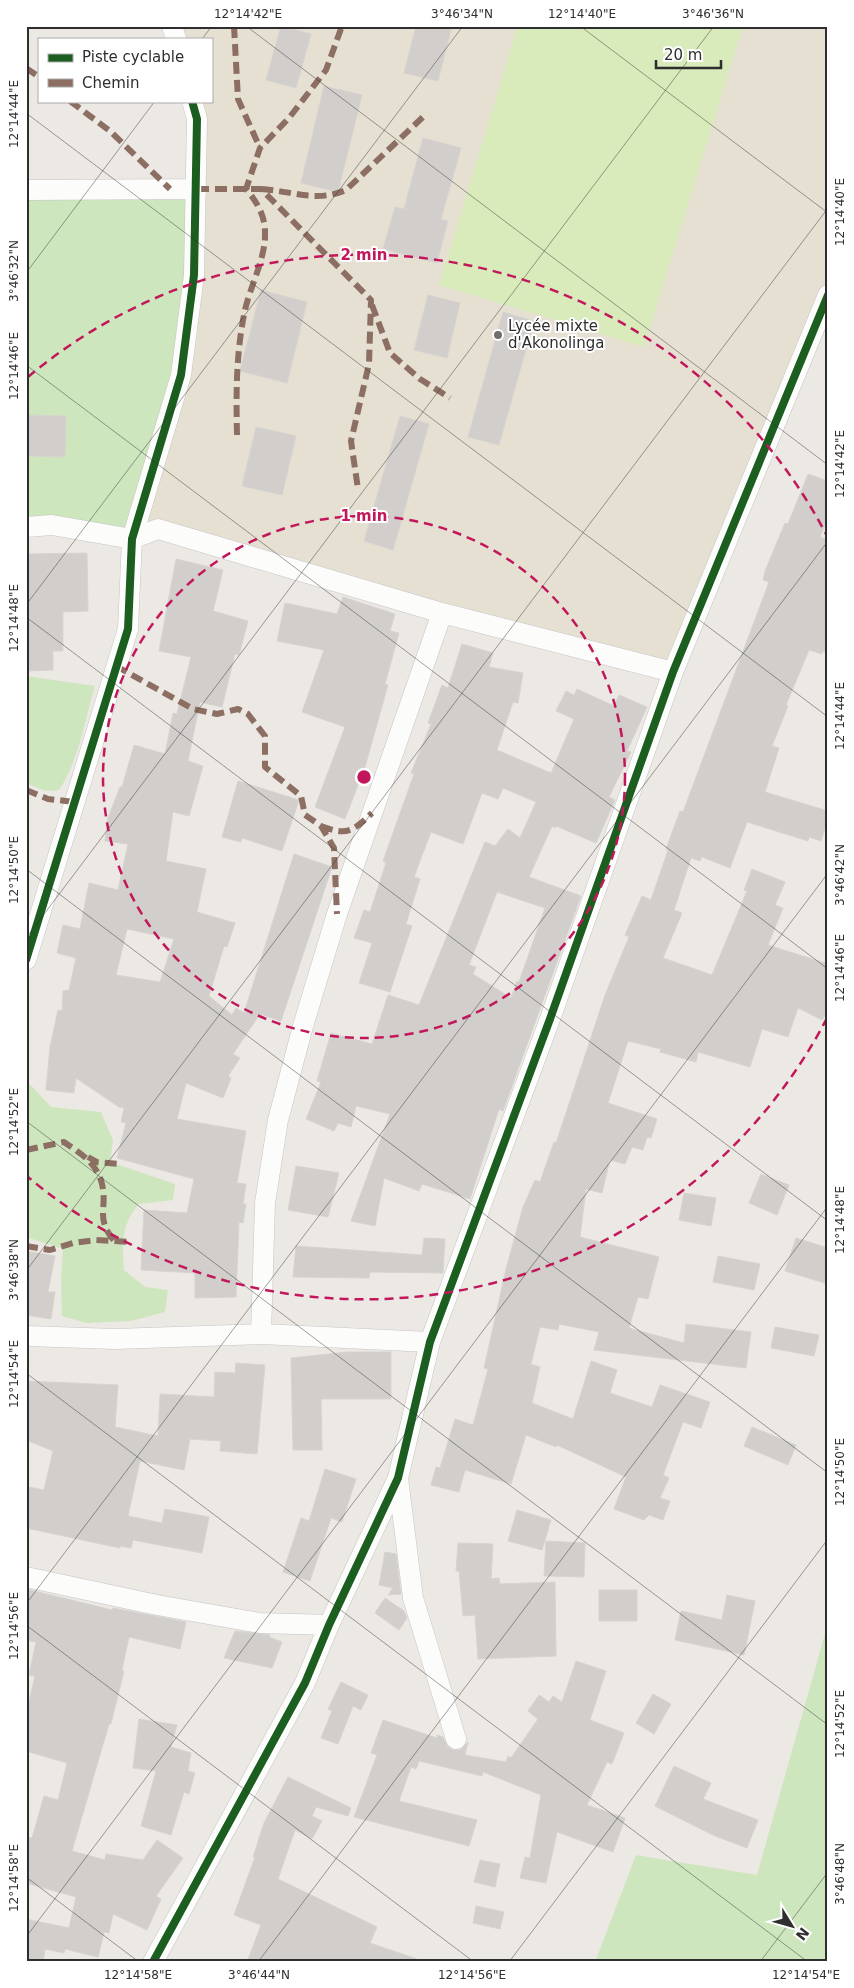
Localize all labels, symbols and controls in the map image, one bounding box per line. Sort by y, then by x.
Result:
text: 12°14'42"E [214,7,282,21]
text: 3°46'34"N [431,7,493,21]
text: 12°14'40"E [548,7,616,21]
text: 3°46'36"N [682,7,744,21]
legend [38,38,212,102]
scale bar [656,38,722,70]
text: 20 m [664,46,702,64]
text: Piste cyclable [82,48,184,66]
text: Chemin [82,74,140,92]
text: 12°14'44"E [7,80,21,148]
text: 12°14'40"E [833,178,847,246]
text: 3°46'32"N [7,240,21,302]
text: 2 min [340,246,388,264]
place label: Lycée mixte d'Akonolinga [508,317,604,352]
marker: Lycée mixte d'Akonolinga [492,329,504,341]
text: 12°14'46"E [7,332,21,400]
text: 12°14'42"E [833,430,847,498]
text: 1 min [340,507,388,525]
text: 12°14'48"E [7,584,21,652]
text: 12°14'44"E [833,682,847,750]
centre of rings [355,768,373,786]
text: 12°14'50"E [7,836,21,904]
text: 3°46'42"N [833,844,847,906]
text: 12°14'46"E [833,934,847,1002]
text: 12°14'52"E [7,1088,21,1156]
text: 12°14'48"E [833,1186,847,1254]
text: 3°46'38"N [7,1239,21,1301]
text: 12°14'54"E [7,1340,21,1408]
text: 12°14'50"E [833,1438,847,1506]
text: 12°14'56"E [7,1592,21,1660]
text: 12°14'52"E [833,1690,847,1758]
text: 3°46'48"N [833,1843,847,1905]
text: 12°14'58"E [7,1844,21,1912]
north arrow [766,1900,816,1950]
text: N [792,1924,812,1943]
text: 12°14'58"E [104,1968,172,1982]
text: 3°46'44"N [228,1968,290,1982]
text: 12°14'56"E [438,1968,506,1982]
text: 12°14'54"E [772,1968,840,1982]

